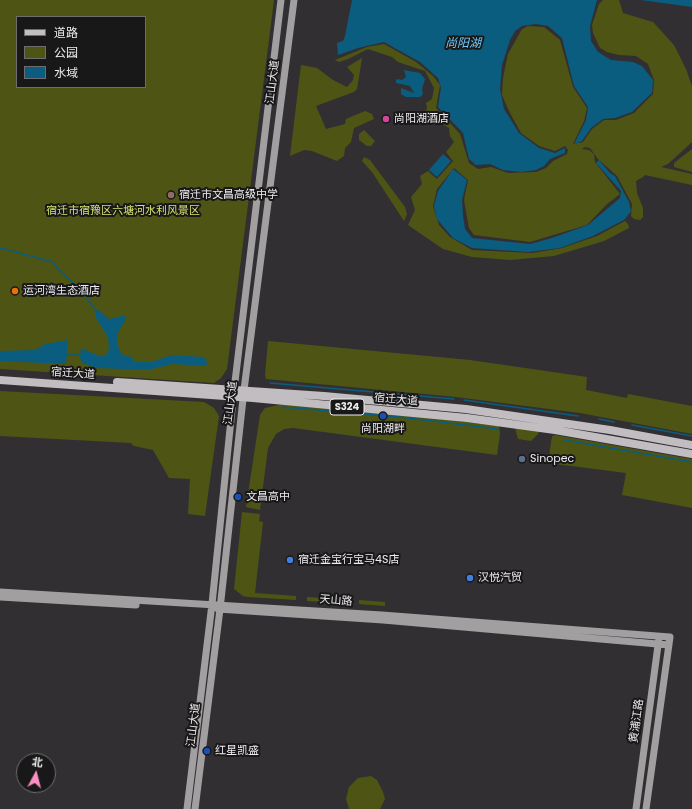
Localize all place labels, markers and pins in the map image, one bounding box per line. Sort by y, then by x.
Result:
place label: 尚阳湖酒店 [394,112,449,126]
marker: 尚阳湖酒店 [381,114,391,124]
place label: 宿迁市文昌高级中学 [179,188,278,202]
marker: 宿迁市文昌高级中学 [166,190,176,200]
place label: 运河湾生态酒店 [23,284,100,298]
marker: 运河湾生态酒店 [10,286,20,296]
marker: 尚阳湖畔 [378,411,388,421]
place label: 尚阳湖畔 [361,422,405,436]
place label: Sinopec [530,452,574,466]
marker: Sinopec [517,454,527,464]
place label: 文昌高中 [246,490,290,504]
marker: 文昌高中 [233,492,243,502]
place label: 宿迁金宝行宝马4S店 [298,553,399,567]
marker: 宿迁金宝行宝马4S店 [285,555,295,565]
place label: 汉悦汽贸 [478,571,522,585]
marker: 汉悦汽贸 [465,573,475,583]
place label: 红星凯盛 [215,744,259,758]
marker: 红星凯盛 [202,746,212,756]

